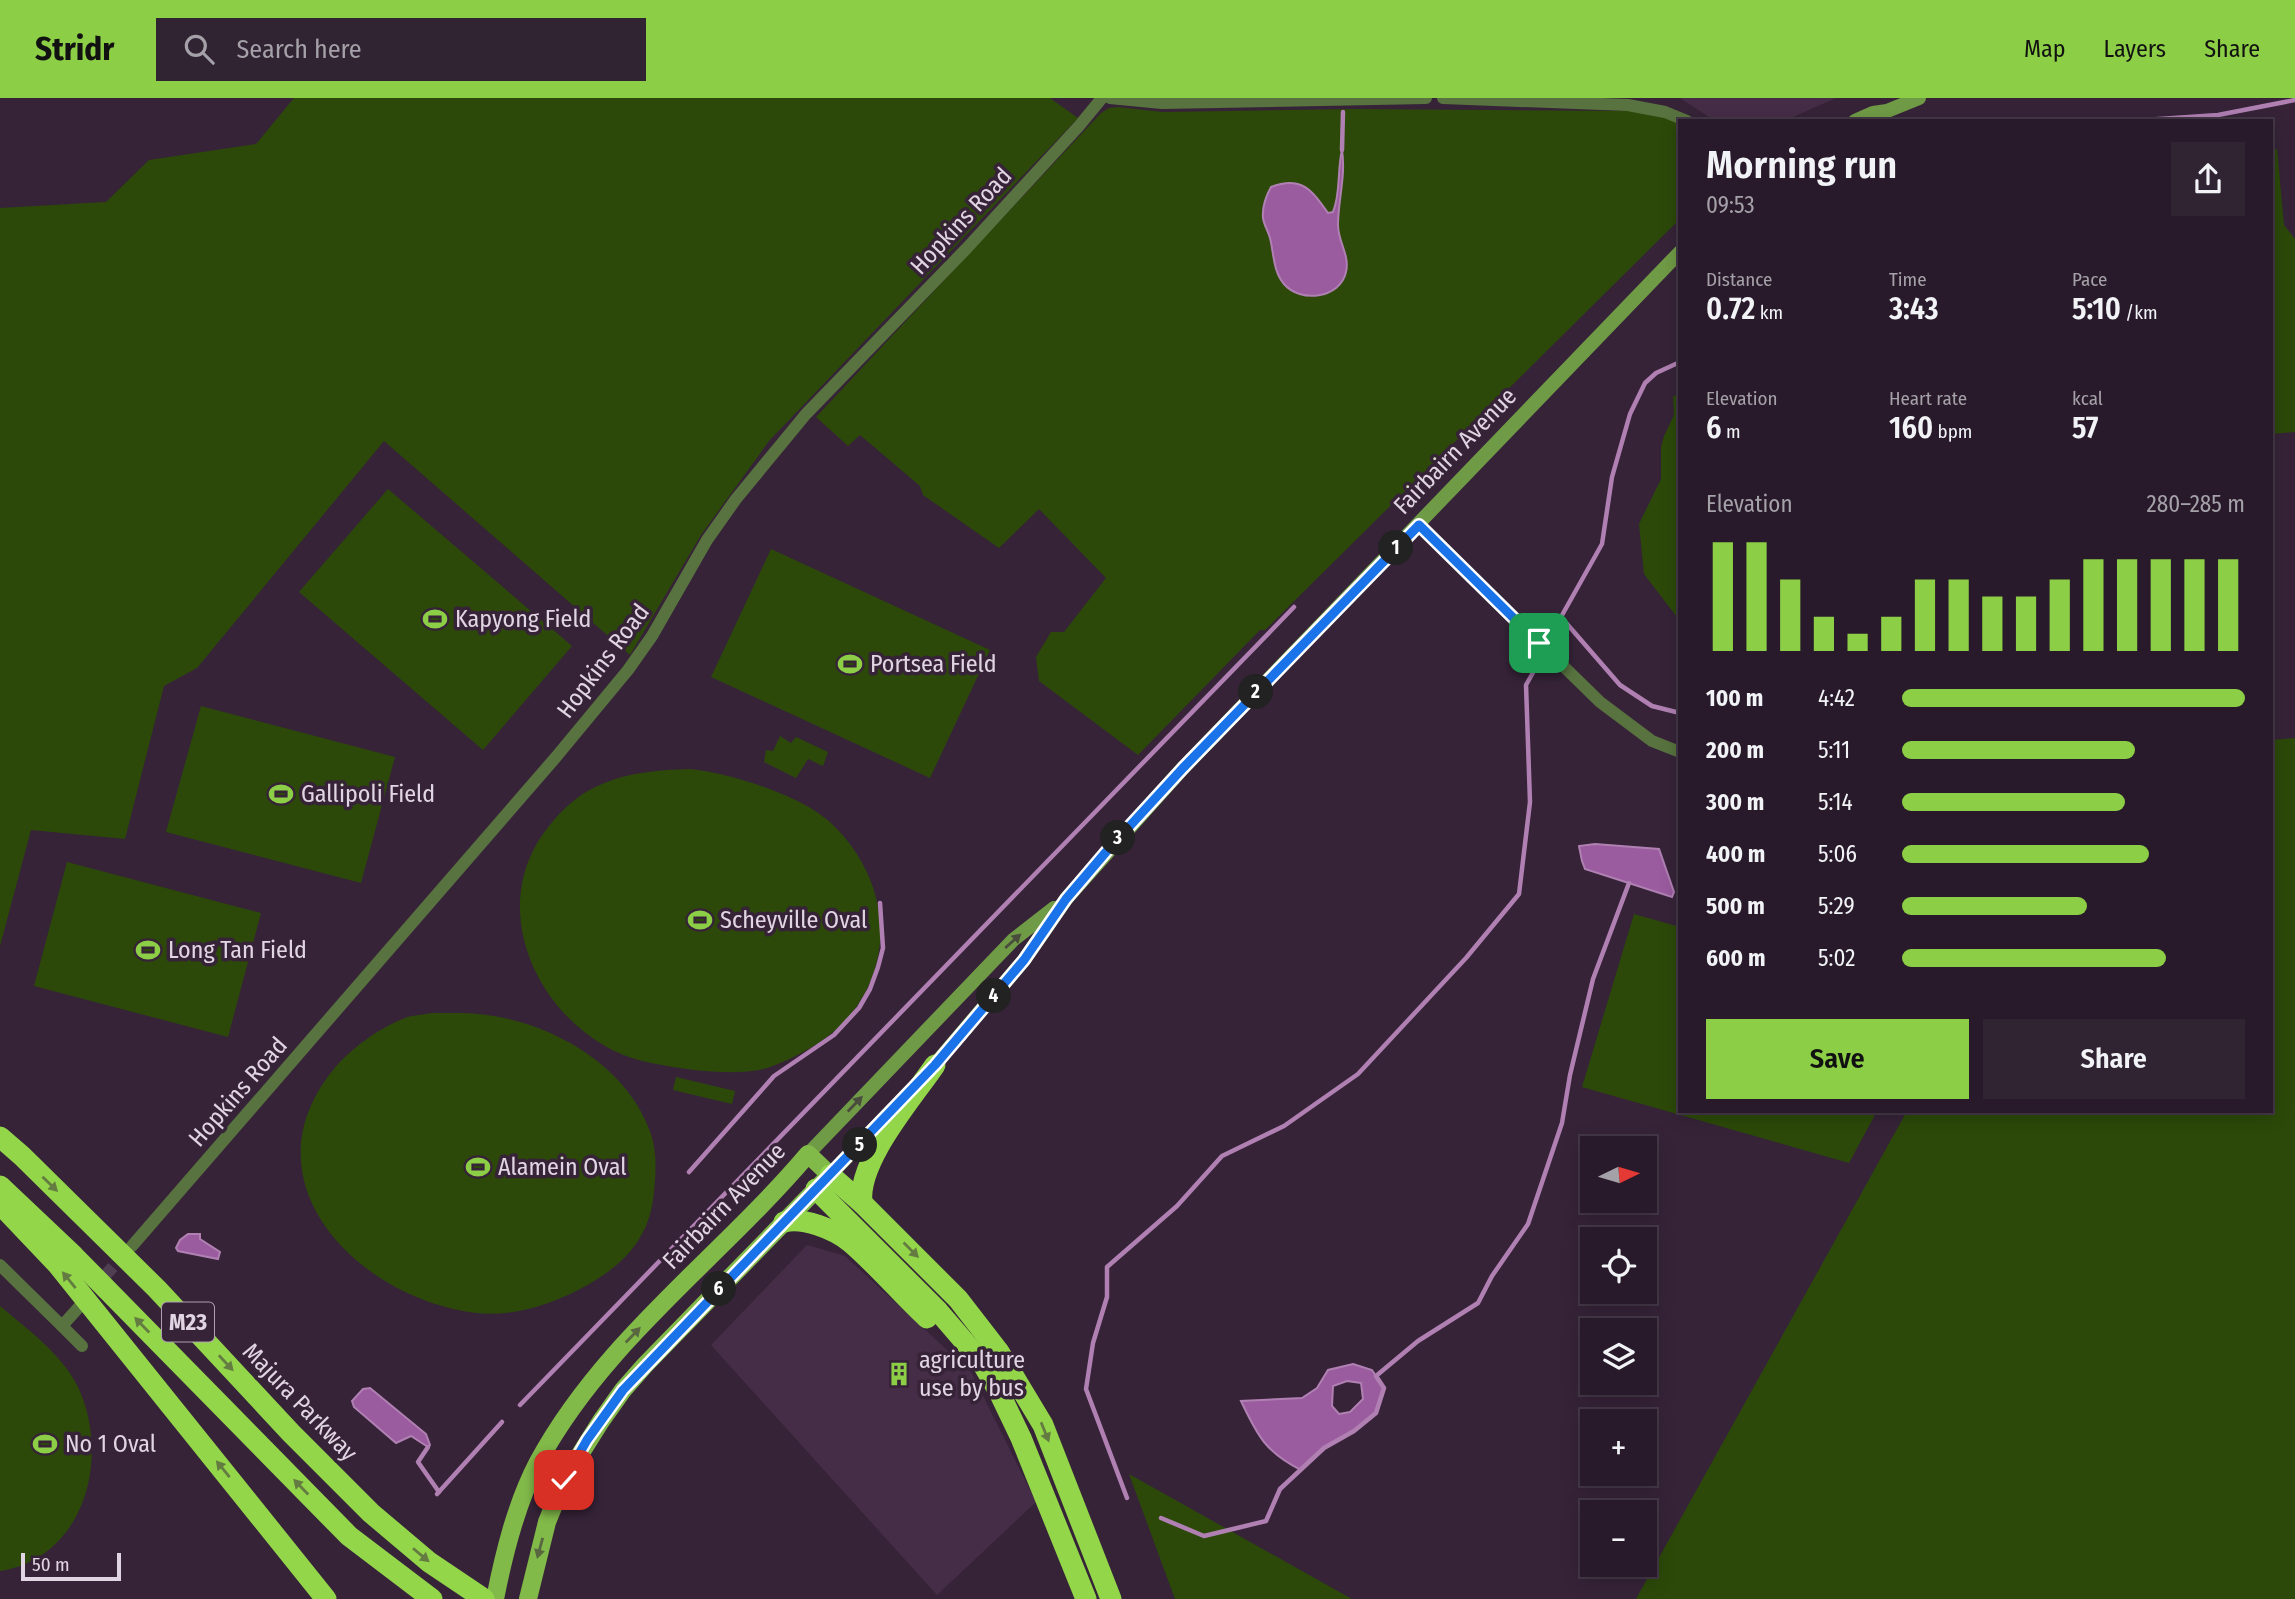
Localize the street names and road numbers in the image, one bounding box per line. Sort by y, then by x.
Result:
street label: Hopkins Road [905,162,1017,280]
street label: Fairbairn Avenue [1388,382,1522,520]
street label: Hopkins Road [551,598,655,724]
street label: Hopkins Road [183,1032,293,1152]
street label: Fairbairn Avenue [657,1137,791,1275]
road number: M23 [162,1302,214,1342]
street label: Majura Parkway [237,1337,363,1467]

